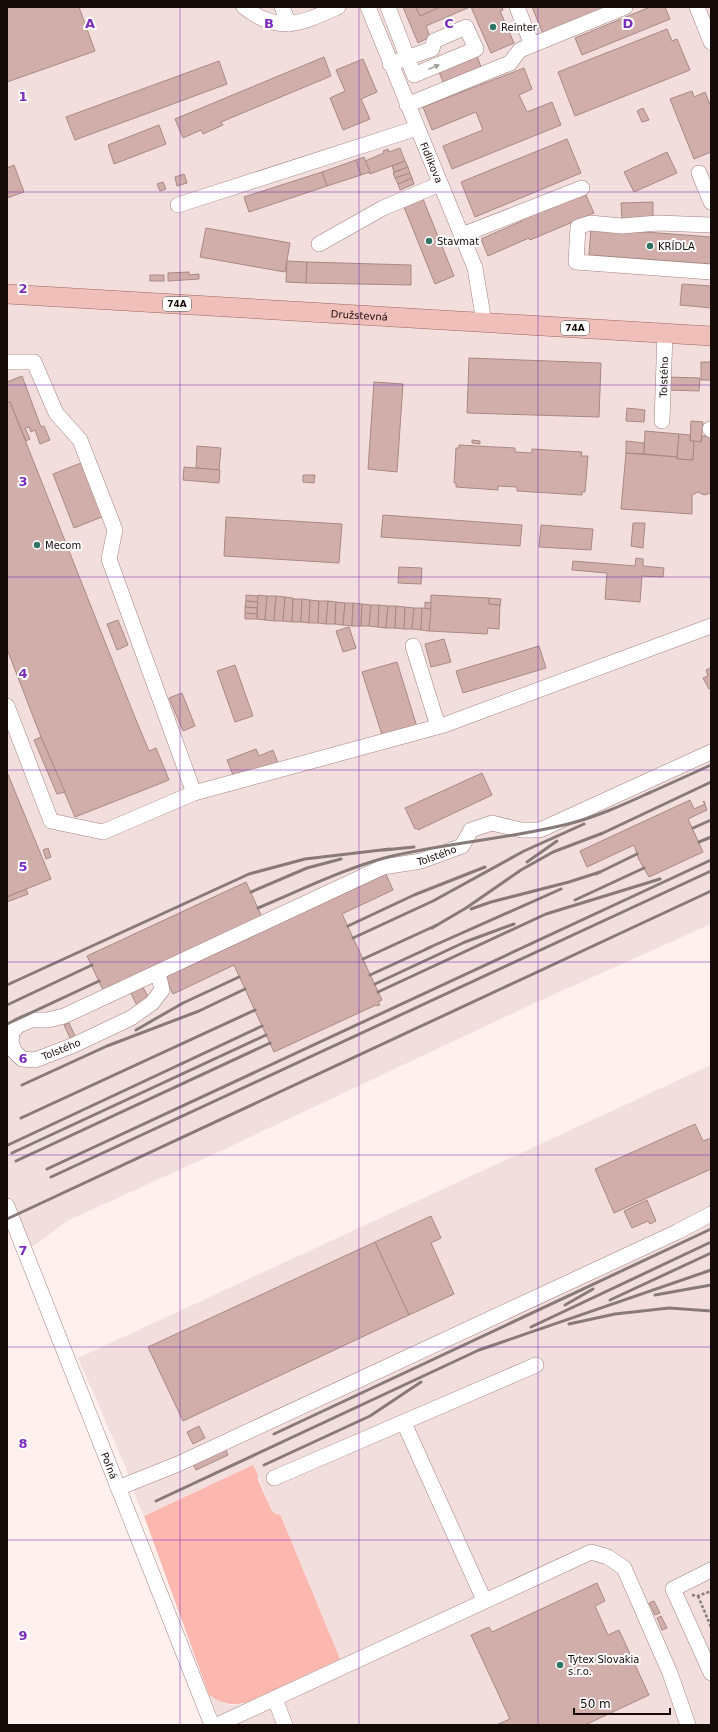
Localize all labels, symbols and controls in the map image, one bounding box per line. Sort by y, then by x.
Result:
text: A [85,16,95,31]
text: B [264,16,274,31]
text: C [444,16,454,31]
text: D [623,16,634,31]
marker: Reinter [488,22,498,32]
place label: Reinter [501,22,538,33]
one-way arrow [428,63,440,69]
text: 1 [18,89,28,104]
street label: Fidlikova [418,140,445,185]
marker: Stavmat [424,236,434,246]
place label: Stavmat [437,236,479,247]
place label: KRÍDLA [658,240,695,252]
marker: KRÍDLA [645,241,655,251]
text: 2 [18,281,28,296]
road number: 74A [163,297,191,311]
street label: Družstevná [331,308,388,323]
road number: 74A [561,321,589,335]
street label: Tolstého [658,356,670,399]
text: 3 [18,474,28,489]
marker: Mecom [32,540,42,550]
place label: Mecom [45,540,81,551]
text: 4 [18,666,28,681]
street label: Tolstého [415,844,458,868]
text: 5 [18,859,28,874]
street label: Tolstého [39,1037,82,1063]
text: 6 [18,1051,28,1066]
text: 7 [18,1243,28,1258]
text: 8 [18,1436,28,1451]
street label: Poľná [99,1451,119,1481]
text: 9 [18,1628,28,1643]
place label: Tytex Slovakia s.r.o. [567,1654,639,1677]
marker: Tytex Slovakia s.r.o. [555,1660,565,1670]
scale bar [574,1690,670,1716]
text: 50 m [580,1697,611,1711]

